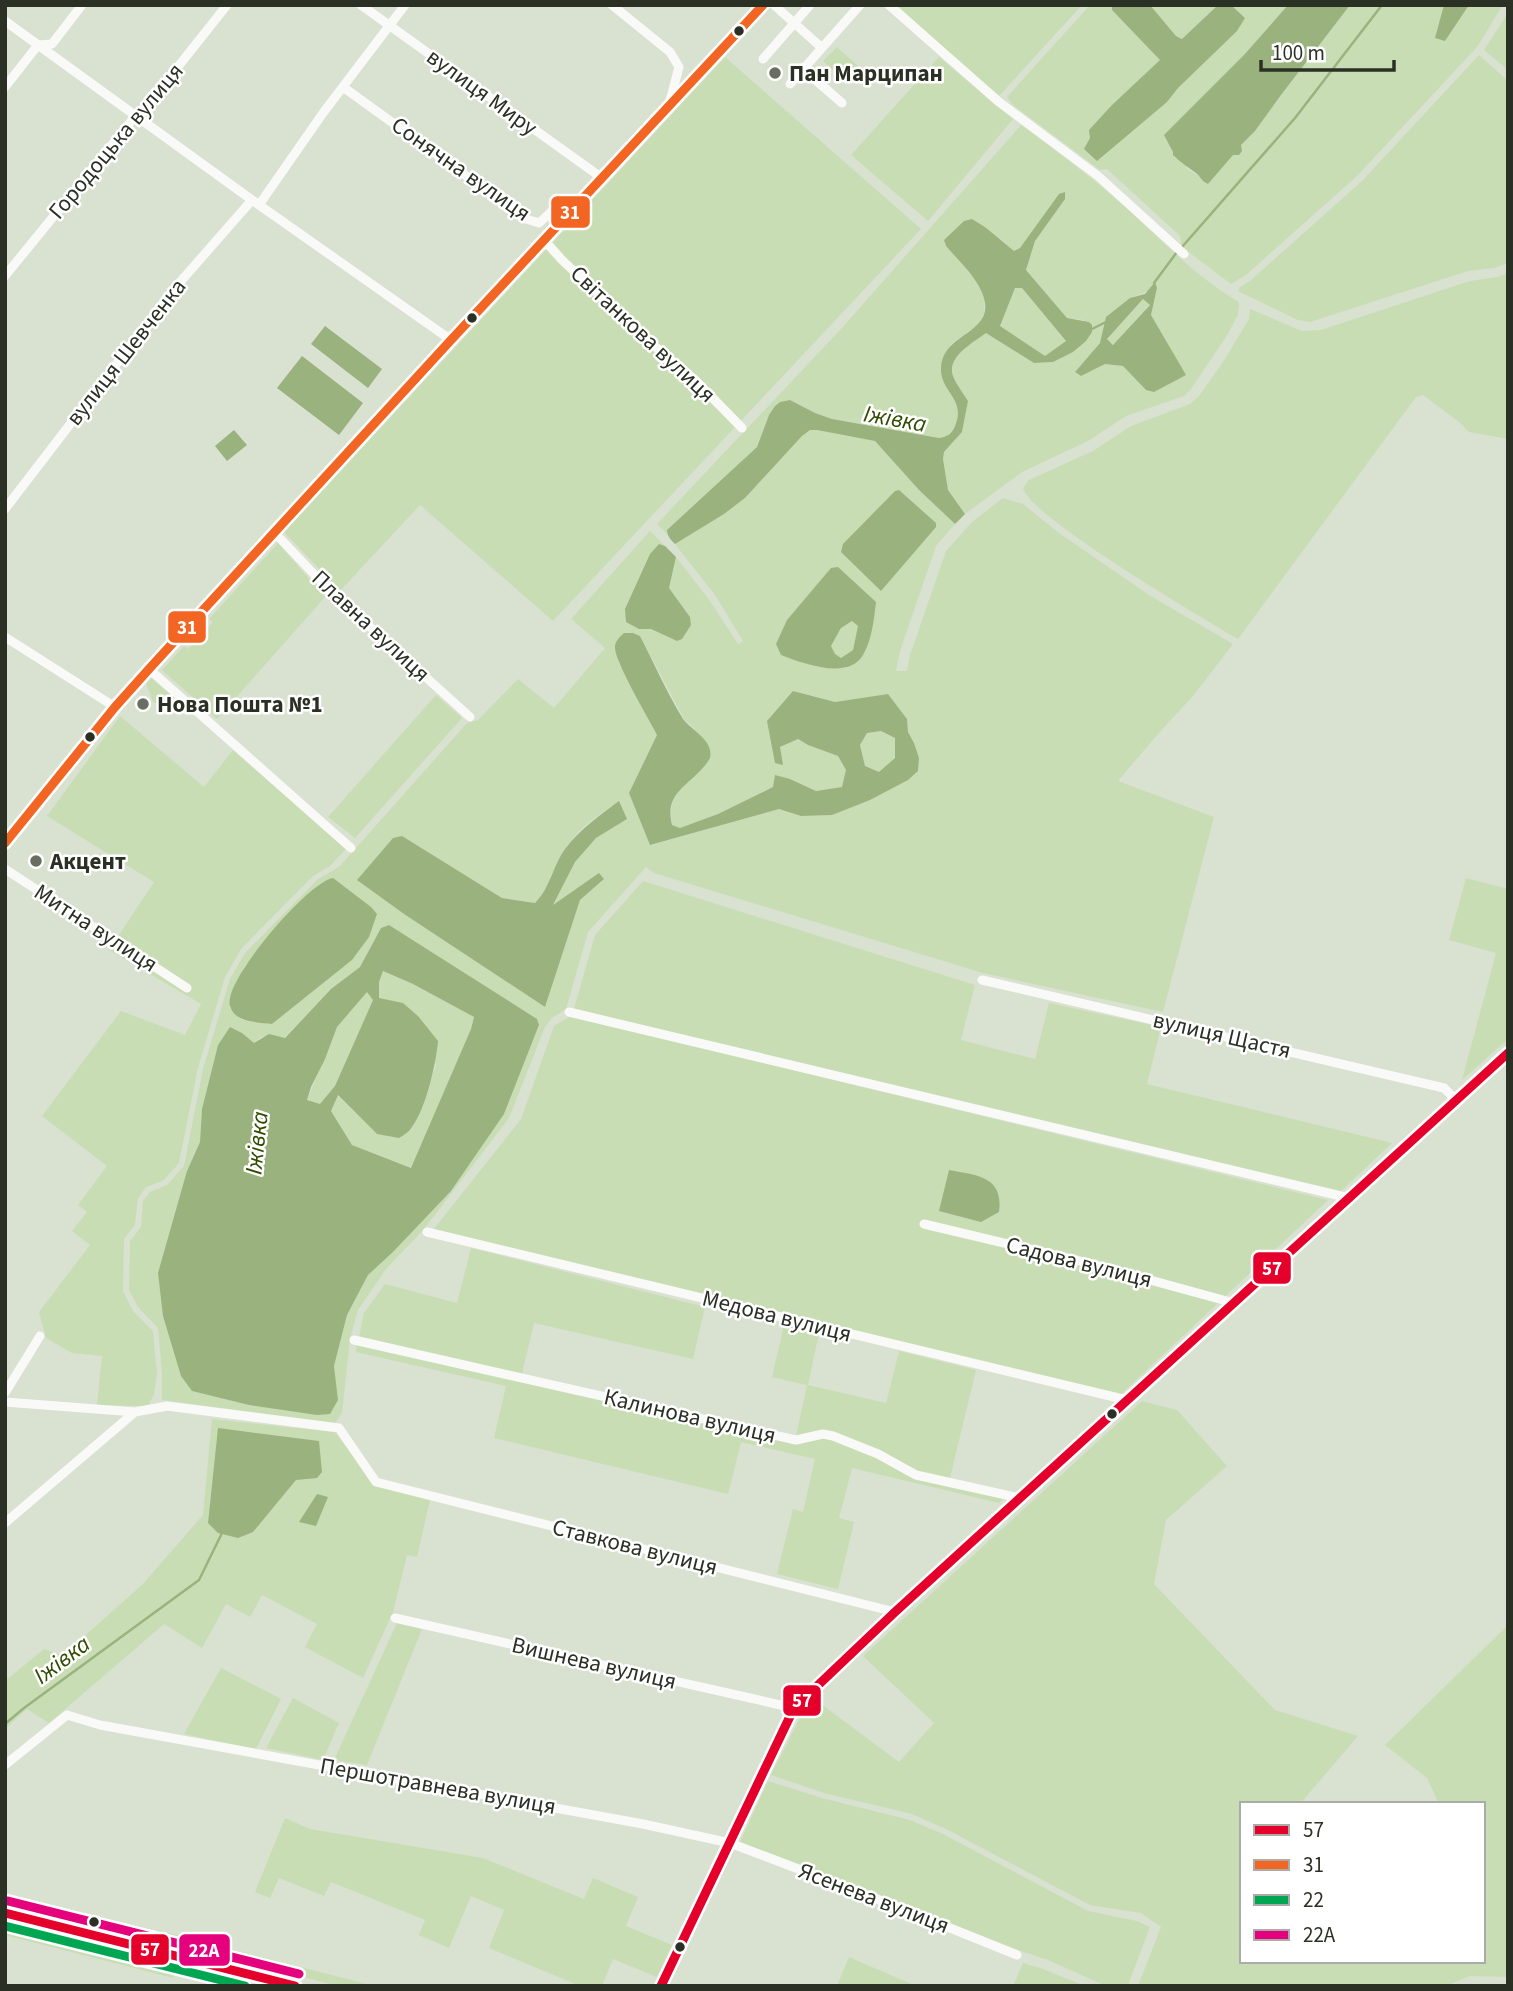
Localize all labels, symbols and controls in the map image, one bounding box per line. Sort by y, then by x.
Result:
unlabelled marker [732,24,746,38]
scale bar [1261,28,1394,72]
text: 100 m [1272,38,1325,68]
street label: вулиця Миру [420,41,544,144]
street label: Городоцька вулиця [41,56,191,226]
place label: Пан Марципан [789,57,943,90]
marker: Пан Марципан [767,65,783,81]
street label: Сонячна вулиця [385,109,537,229]
line badge: 31 [550,195,591,229]
text: 31 [560,200,580,227]
street label: Світанкова вулиця [563,258,723,410]
street label: вулиця Шевченка [58,271,194,433]
unlabelled marker [465,311,479,325]
water label: Іжівка [861,396,929,442]
street label: Плавна вулиця [304,562,438,690]
line badge: 31 [167,610,207,644]
text: 31 [177,615,197,642]
place label: Нова Пошта №1 [157,688,323,721]
marker: Нова Пошта №1 [135,696,151,712]
unlabelled marker [83,730,97,744]
place label: Акцент [49,845,126,878]
marker: Акцент [28,853,44,869]
street label: Митна вулиця [28,876,164,980]
street label: вулиця Щастя [1150,1003,1294,1067]
water label: Іжівка [236,1110,278,1176]
street label: Садова вулиця [1003,1228,1155,1296]
line badge: 57 [1252,1251,1292,1285]
text: 57 [1262,1256,1282,1283]
street label: Медова вулиця [699,1282,855,1350]
street label: Калинова вулиця [601,1380,779,1452]
unlabelled marker [1105,1407,1119,1421]
street label: Ставкова вулиця [549,1511,721,1583]
water label: Іжівка [26,1627,98,1693]
street label: Вишнева вулиця [508,1628,680,1698]
line badge: 57 [782,1684,822,1717]
text: 57 [792,1688,812,1715]
street label: Першотравнева вулиця [318,1749,558,1823]
legend [1240,1802,1485,1963]
text: 57 [1303,1815,1324,1845]
text: 31 [1303,1850,1324,1880]
street label: Ясенева вулиця [794,1854,954,1942]
text: 22 [1303,1885,1324,1915]
unlabelled marker [87,1915,101,1929]
text: 22А [1303,1920,1336,1950]
line badge: 57 [130,1933,170,1966]
line badge: 22А [178,1933,231,1967]
text: 57 [140,1937,160,1964]
text: 22А [189,1938,220,1965]
unlabelled marker [673,1940,687,1954]

